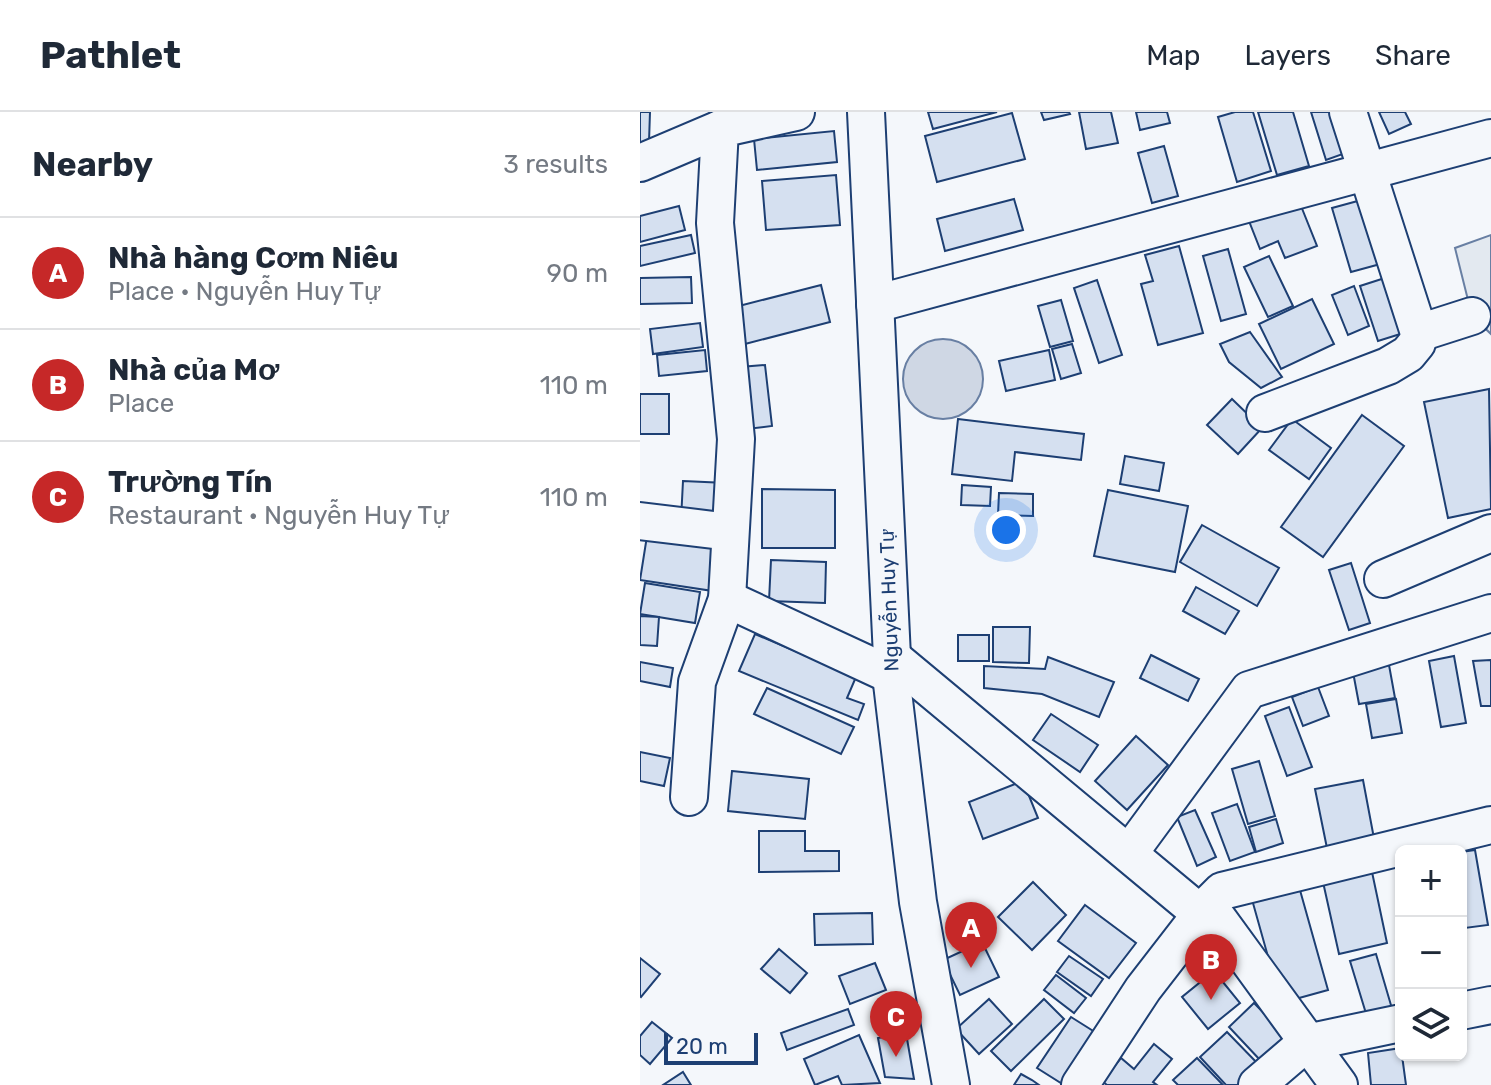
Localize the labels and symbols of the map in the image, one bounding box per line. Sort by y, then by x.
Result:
your location [986,510,1026,550]
street label: Nguyễn Huy Tự [875,528,903,672]
pin: A [945,902,997,968]
pin: B [1185,934,1237,1000]
pin: C [870,991,922,1057]
scale bar [664,1029,758,1065]

